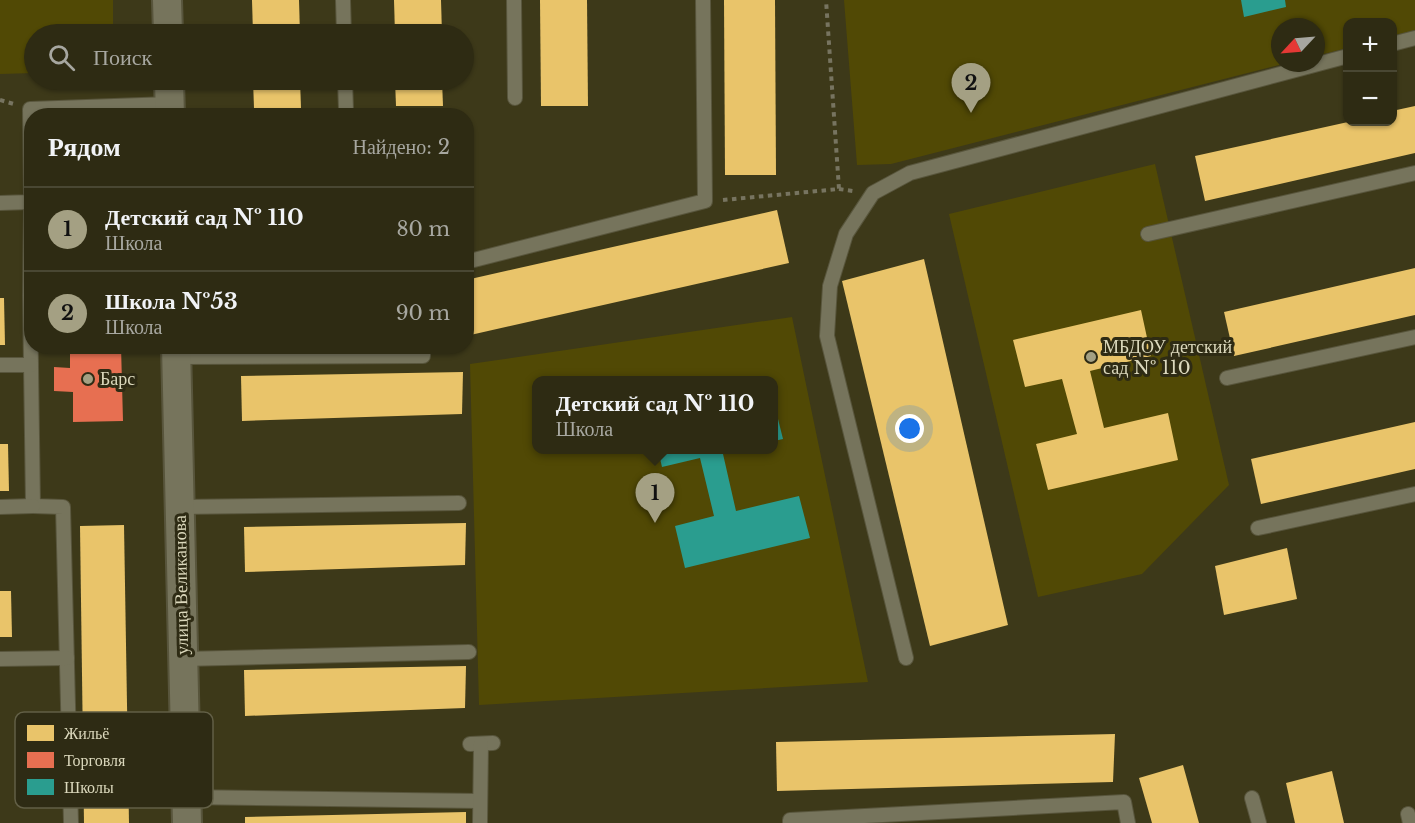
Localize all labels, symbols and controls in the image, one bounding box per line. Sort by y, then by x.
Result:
north arrow [1271,18,1325,72]
map controls [1343,18,1397,126]
button: + [1343,18,1397,72]
search box [24,24,474,90]
icon: search [45,41,78,74]
text: Поиск [93,44,152,71]
pin: 2 [952,63,990,113]
button: − [1343,72,1397,126]
text: Рядом [48,131,121,163]
text: Найдено: 2 [352,135,450,159]
text: Детский сад № 110 [105,204,304,231]
text: 1 [63,217,72,241]
text: 80 m [396,217,450,241]
text: Школа [105,231,162,255]
text: Школа №53 [105,288,238,315]
text: 2 [61,301,74,325]
text: 90 m [396,301,450,325]
text: Школа [105,315,162,339]
place label: МБДОУ детский сад № 110 [1103,336,1232,379]
marker: МБДОУ детский сад № 110 [1084,350,1098,364]
place label: Барс [100,368,135,390]
marker: Барс [81,372,95,386]
popup [532,376,778,454]
text: Детский сад № 110 [556,390,754,417]
your location [895,414,924,443]
text: Школа [556,417,613,441]
pin: 1 [636,474,674,523]
street label: улица Великанова [169,515,193,655]
legend [15,712,213,808]
text: Жильё [64,723,109,743]
text: Торговля [64,750,126,770]
text: Школы [64,777,114,797]

